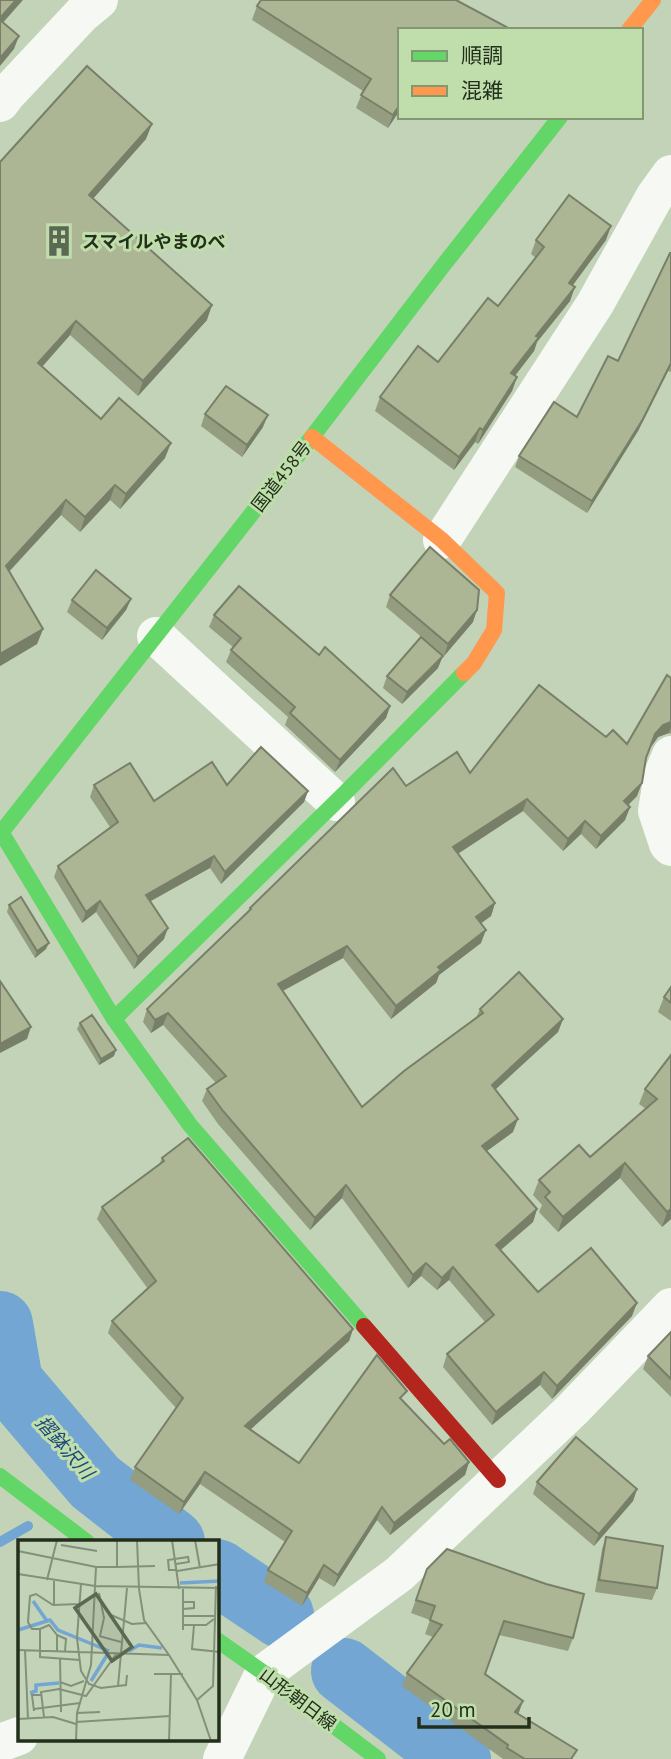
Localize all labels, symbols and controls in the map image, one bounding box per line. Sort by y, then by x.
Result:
legend [398,28,643,119]
text: 順調 [461,42,503,69]
text: 混雑 [461,77,503,104]
building icon: スマイルやまのべ [42,224,76,258]
place label: スマイルやまのべ [82,230,225,253]
street label: 国道458号 [246,436,316,516]
water label: 摺鉢沢川 [31,1410,100,1485]
inset map [18,1540,219,1742]
street label: 山形朝日線 [255,1663,341,1735]
scale bar [419,1686,529,1730]
text: 20 m [430,1696,476,1723]

